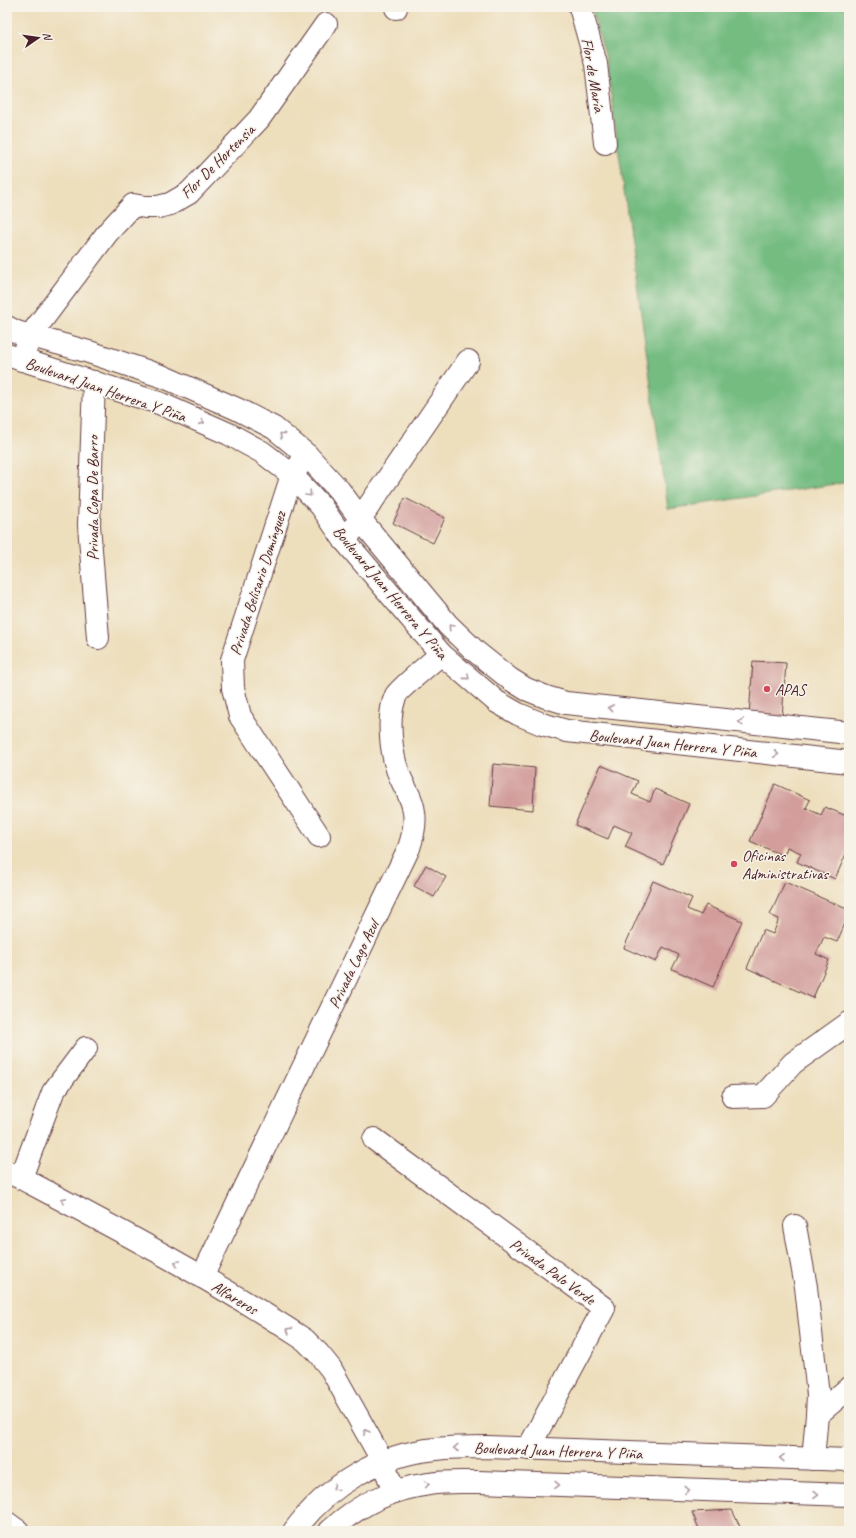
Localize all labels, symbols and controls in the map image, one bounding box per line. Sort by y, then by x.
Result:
north arrow [18,18,58,58]
text: N [40,31,56,43]
street label: Flor de María [577,37,610,115]
street label: Flor De Hortensia [176,119,260,203]
street label: Boulevard Juan Herrera Y Piña [23,353,189,427]
one-way arrow [199,418,206,426]
street label: Privada Copa De Barro [83,433,103,560]
one-way arrow [280,433,287,440]
one-way arrow [304,489,312,497]
street label: Privada Belisario Domínguez [225,508,291,658]
street label: Boulevard Juan Herrera Y Piña [328,522,453,664]
one-way arrow [448,624,456,632]
one-way arrow [462,672,470,679]
place label: APAS [775,680,808,700]
marker: APAS [762,684,772,694]
one-way arrow [608,704,614,713]
one-way arrow [738,718,744,727]
street label: Boulevard Juan Herrera Y Piña [588,725,759,763]
one-way arrow [773,749,779,758]
place label: Oficinas Administrativas [742,846,829,884]
marker: Oficinas Administrativas [729,859,739,869]
street label: Privada Lago Azul [324,914,385,1012]
one-way arrow [60,1198,67,1205]
street label: Privada Palo Verde [506,1234,600,1310]
one-way arrow [174,1260,181,1267]
street label: Alfareros [208,1276,262,1320]
one-way arrow [286,1327,293,1334]
one-way arrow [364,1428,371,1436]
street label: Boulevard Juan Herrera Y Piña [474,1438,643,1464]
one-way arrow [453,1443,459,1452]
one-way arrow [779,1454,785,1462]
one-way arrow [424,1480,430,1489]
one-way arrow [554,1481,560,1490]
one-way arrow [333,1484,340,1491]
one-way arrow [684,1486,690,1494]
one-way arrow [813,1490,819,1499]

